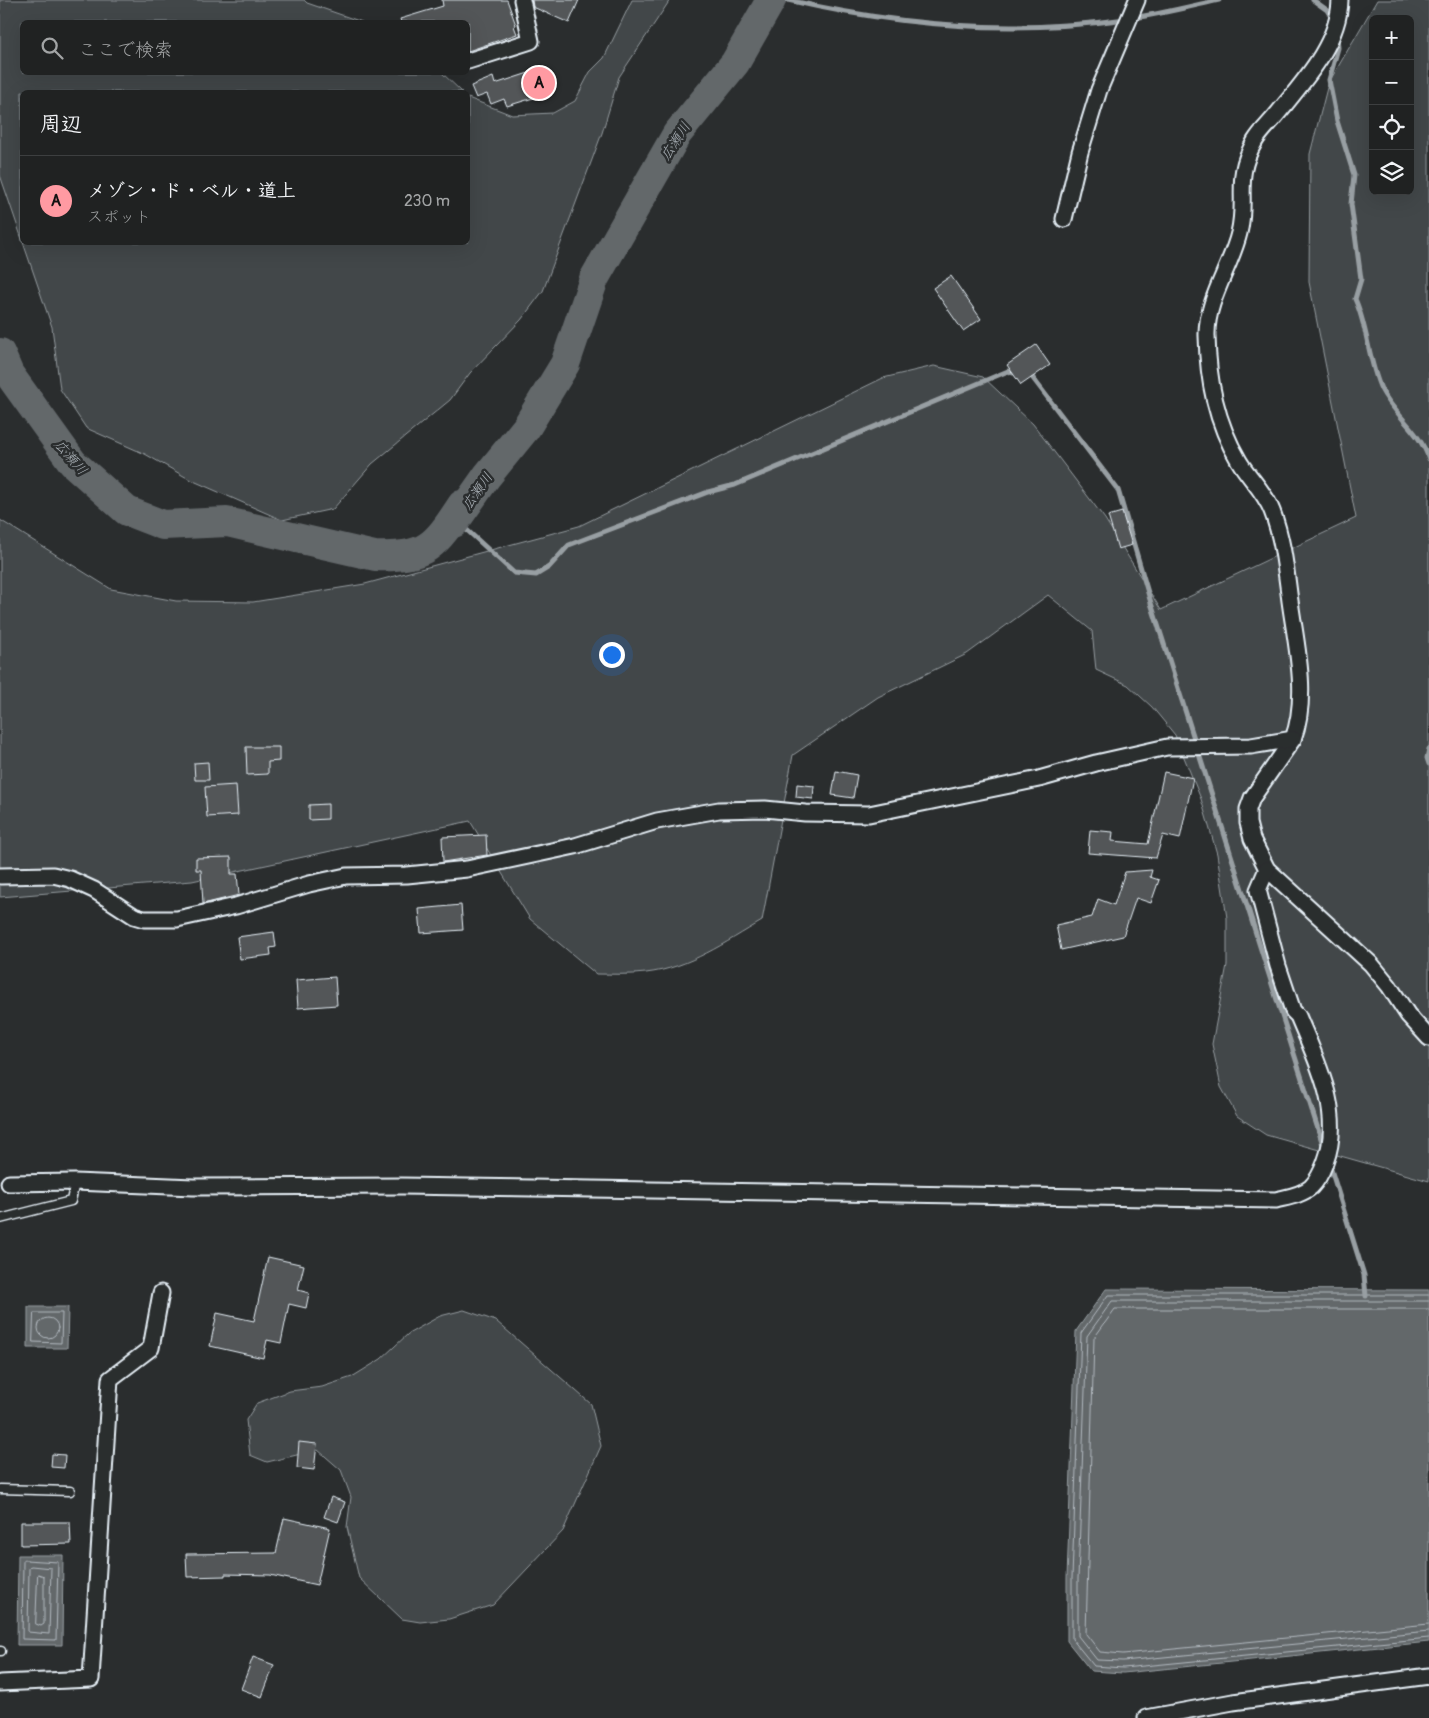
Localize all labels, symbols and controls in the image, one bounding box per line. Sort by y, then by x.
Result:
map controls [1369,15,1414,195]
button: + [1369,15,1414,60]
search box [20,20,470,75]
icon: search [38,34,66,62]
text: ここで検索 [78,38,173,62]
button: − [1369,60,1414,105]
pin: A [523,64,555,102]
button: locate [1369,105,1414,150]
text: 周辺 [40,111,82,138]
water label: 広瀬川 [657,119,694,164]
button: layers [1369,150,1414,195]
text: メゾン・ド・ベル・道上 [87,179,296,203]
text: A [51,191,61,211]
text: 230 m [404,191,450,211]
text: スポット [87,207,151,227]
water label: 広瀬川 [50,436,91,479]
water label: 広瀬川 [458,469,496,513]
your location [599,642,625,668]

